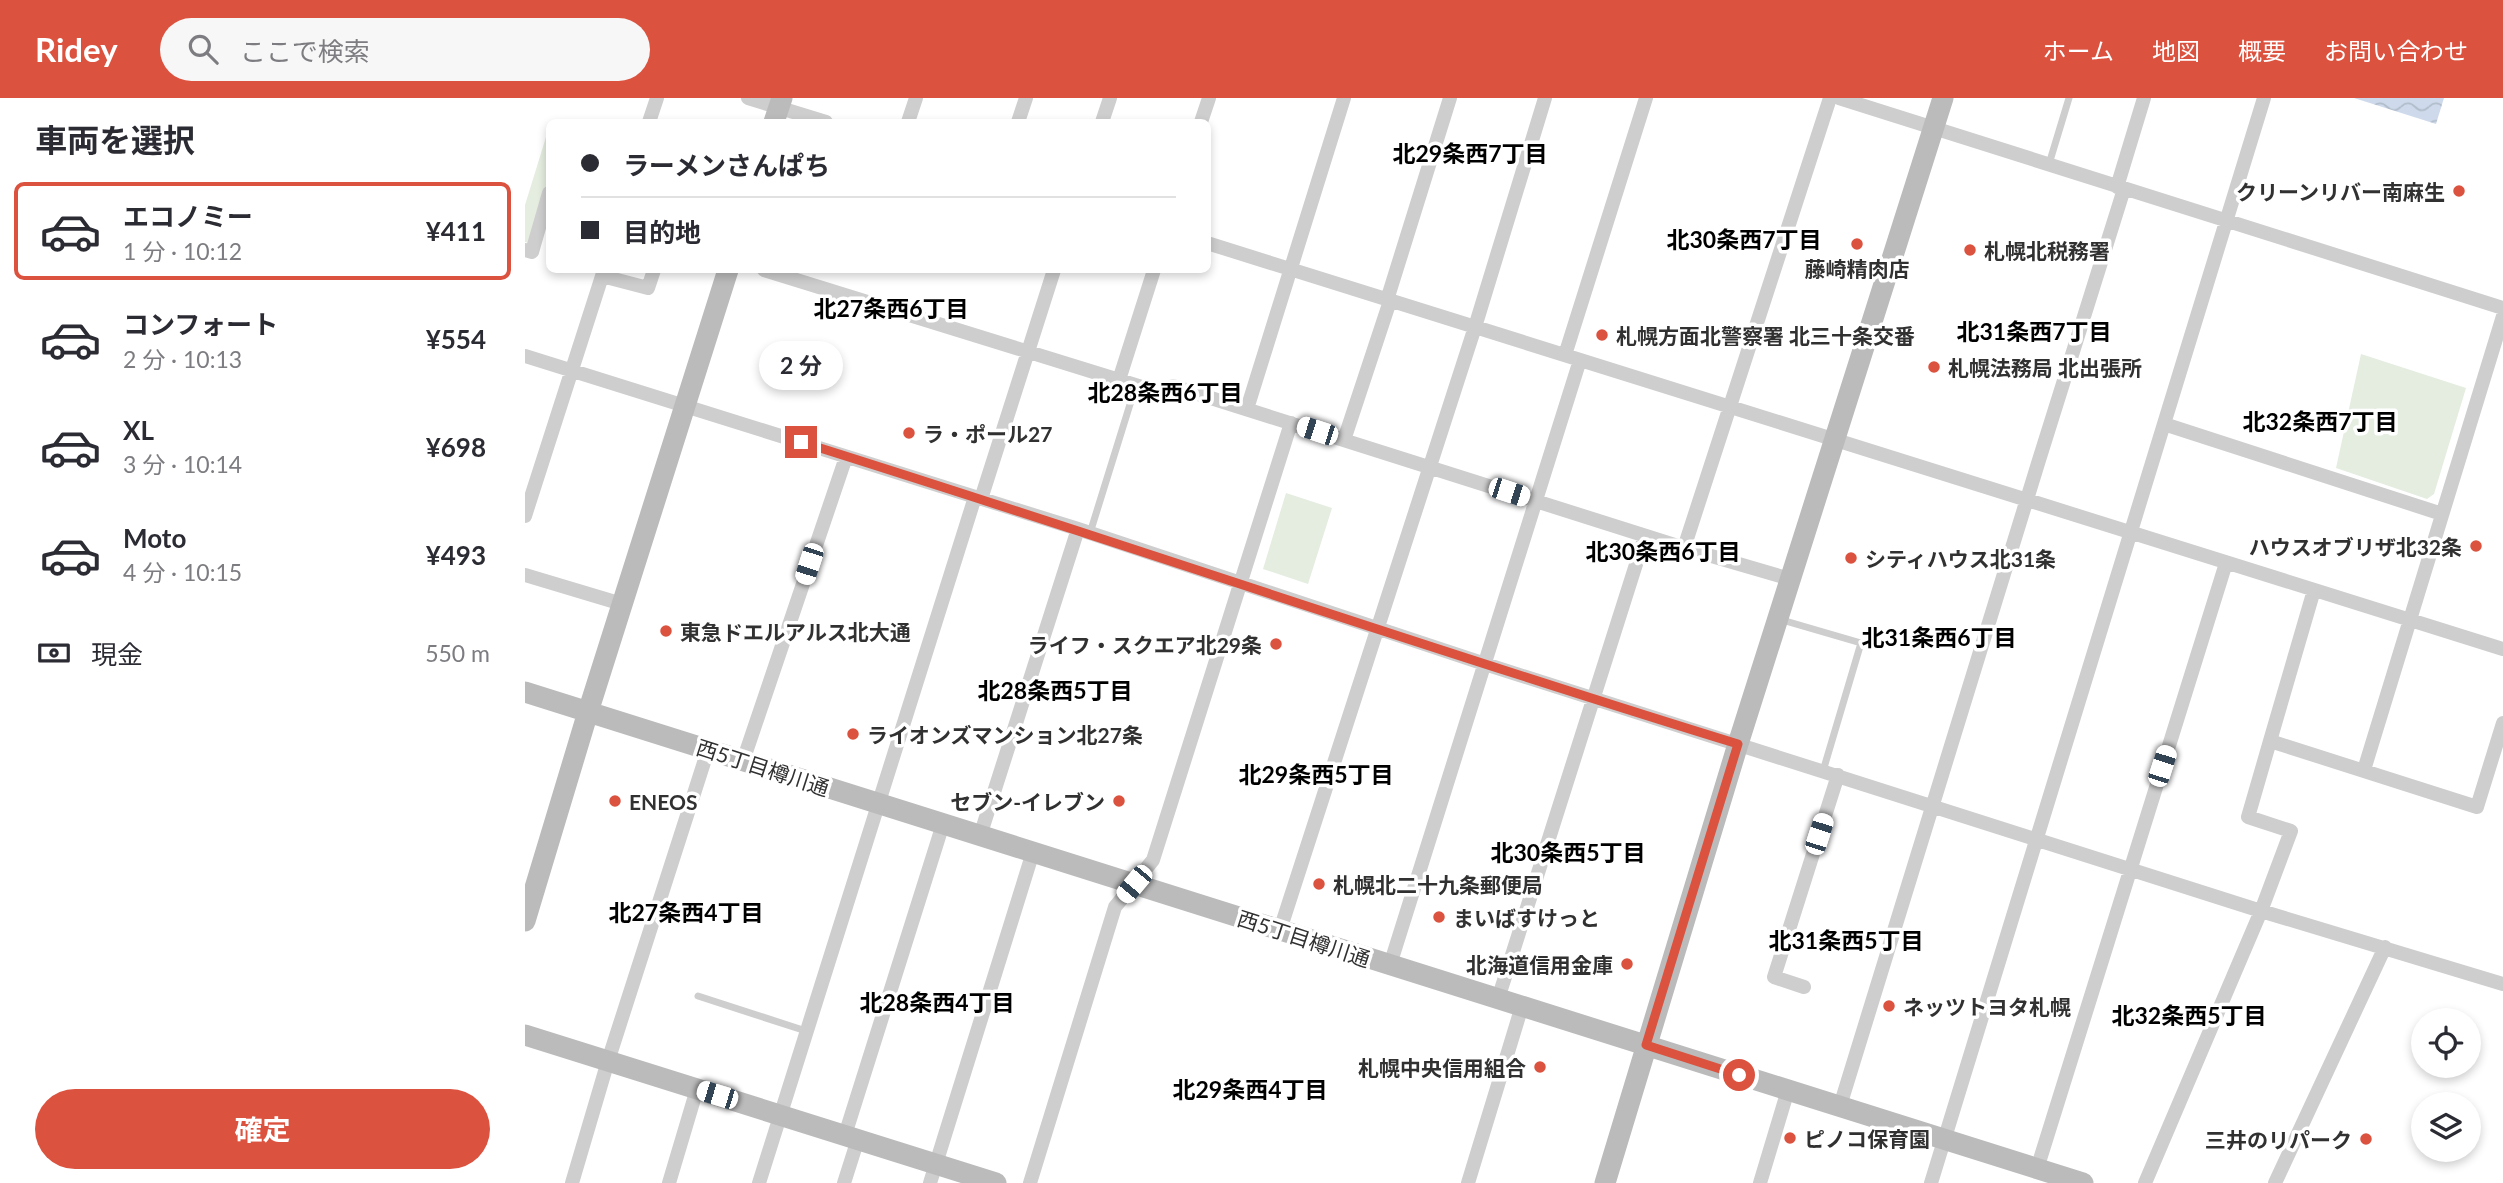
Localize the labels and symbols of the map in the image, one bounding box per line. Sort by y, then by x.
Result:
district label: 北29条西7丁目 [1392,139,1548,167]
place label: クリーンリバー南麻生 [2236,179,2445,204]
marker: クリーンリバー南麻生 [2451,183,2467,199]
district label: 北30条西7丁目 [1666,225,1822,253]
marker: 藤崎精肉店 [1849,236,1865,252]
place label: 札幌北税務署 [1984,238,2110,263]
marker: 札幌北税務署 [1962,242,1978,258]
place label: 藤崎精肉店 [1805,256,1910,281]
district label: 北27条西6丁目 [813,294,969,322]
district label: 北31条西7丁目 [1956,317,2112,345]
place label: 札幌方面北警察署 北三十条交番 [1616,323,1915,348]
marker: 札幌方面北警察署 北三十条交番 [1594,327,1610,343]
callout: 2 分 [759,341,843,390]
place label: 札幌法務局 北出張所 [1948,355,2142,380]
marker: 札幌法務局 北出張所 [1926,359,1942,375]
district label: 北28条西6丁目 [1087,378,1243,406]
district label: 北32条西7丁目 [2242,407,2398,435]
car [1294,415,1341,447]
place label: ラ・ポール27 [923,421,1052,446]
marker: ラ・ポール27 [901,425,917,441]
route end [785,426,817,458]
car [1486,476,1533,508]
place label: ハウスオブリザ北32条 [2249,534,2462,559]
district label: 北30条西6丁目 [1585,537,1741,565]
marker: ハウスオブリザ北32条 [2468,538,2484,554]
car [793,541,826,587]
place label: シティハウス北31条 [1865,546,2056,571]
marker: シティハウス北31条 [1843,550,1859,566]
place label: 東急ドエルアルス北大通 [680,619,911,644]
marker: 東急ドエルアルス北大通 [658,623,674,639]
district label: 北31条西6丁目 [1861,623,2017,651]
place label: ライフ・スクエア北29条 [1028,632,1262,657]
marker: ライフ・スクエア北29条 [1268,636,1284,652]
district label: 北28条西5丁目 [977,676,1133,704]
place label: ライオンズマンション北27条 [867,722,1143,747]
marker: ライオンズマンション北27条 [845,726,861,742]
street label: 西5丁目樽川通 [693,734,833,800]
car [2146,743,2179,789]
district label: 北29条西5丁目 [1238,760,1394,788]
place label: ENEOS [629,789,698,814]
place label: セブン-イレブン [950,789,1105,814]
marker: ENEOS [607,793,623,809]
marker: セブン-イレブン [1111,793,1127,809]
car [1803,811,1836,857]
district label: 北30条西5丁目 [1490,838,1646,866]
car [1113,861,1156,907]
place label: 札幌北二十九条郵便局 [1333,872,1543,897]
marker: 札幌北二十九条郵便局 [1311,876,1327,892]
district label: 北27条西4丁目 [608,898,764,926]
street label: 西5丁目樽川通 [1234,905,1374,971]
place label: まいばすけっと [1453,905,1600,930]
marker: まいばすけっと [1431,909,1447,925]
district label: 北31条西5丁目 [1768,926,1924,954]
place label: 北海道信用金庫 [1466,952,1613,977]
marker: 北海道信用金庫 [1619,956,1635,972]
district label: 北28条西4丁目 [859,988,1015,1016]
place label: ネッツトヨタ札幌 [1903,994,2071,1019]
marker: ネッツトヨタ札幌 [1881,998,1897,1014]
district label: 北32条西5丁目 [2111,1001,2267,1029]
place label: 札幌中央信用組合 [1358,1055,1526,1080]
marker: 札幌中央信用組合 [1532,1059,1548,1075]
route start [1723,1059,1755,1091]
district label: 北29条西4丁目 [1172,1075,1328,1103]
car [694,1079,741,1111]
place label: ピノコ保育園 [1804,1126,1930,1151]
place label: 三井のリパーク [2205,1127,2352,1152]
marker: ピノコ保育園 [1782,1130,1798,1146]
marker: 三井のリパーク [2358,1131,2374,1147]

